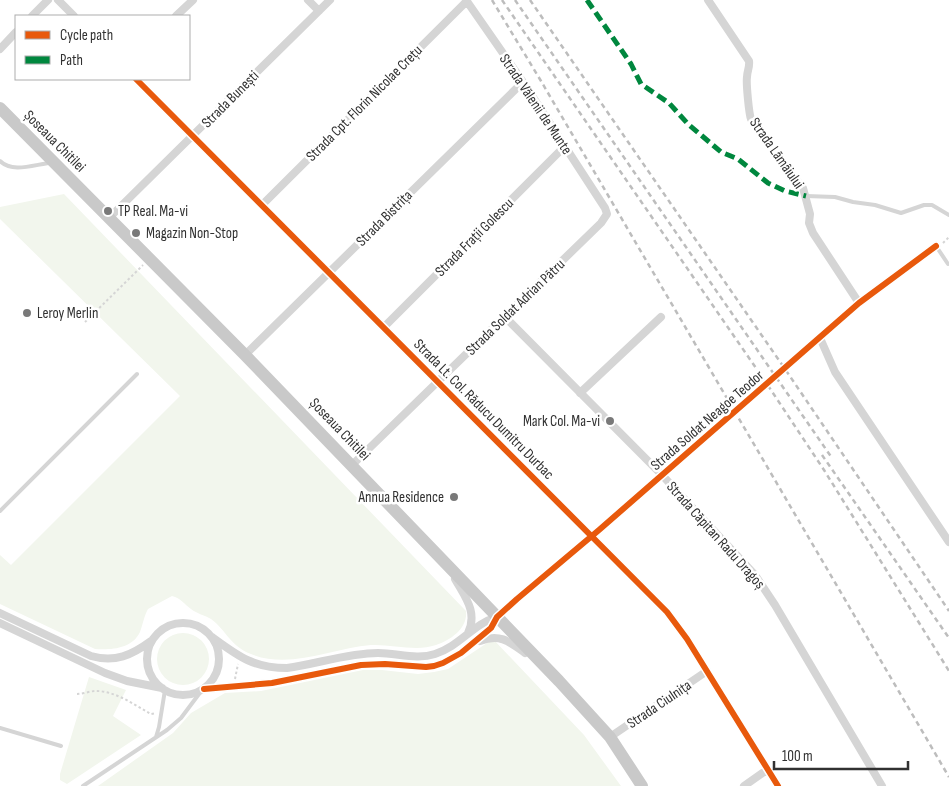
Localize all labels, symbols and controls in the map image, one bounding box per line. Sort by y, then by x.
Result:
legend [15,15,190,80]
text: Cycle path [60,26,113,45]
street label: Strada Cpt. Florin Nicolae Crețu [302,41,427,166]
street label: Strada Vălenii de Munte [495,50,576,158]
text: Path [60,51,83,70]
street label: Strada Bunești [198,67,263,132]
street label: Șoseaua Chitilei [20,106,90,176]
street label: Strada Lămâiului [745,114,808,193]
street label: Strada Bistrița [352,186,417,251]
street label: Strada Frații Golescu [431,194,518,281]
place label: TP Real. Ma-vi [118,202,188,221]
marker: TP Real. Ma-vi [102,205,114,217]
place label: Magazin Non-Stop [146,224,238,243]
marker: Magazin Non-Stop [130,227,142,239]
street label: Strada Soldat Adrian Pătru [462,255,569,360]
place label: Leroy Merlin [37,304,98,323]
marker: Leroy Merlin [21,307,33,319]
street label: Strada Lt. Col. Răducu Dumitru Durbac [409,335,558,484]
street label: Strada Soldat Neagoe Teodor [647,366,768,475]
street label: Șoseaua Chitilei [305,394,374,465]
place label: Mark Col. Ma-vi [523,412,600,431]
marker: Mark Col. Ma-vi [604,415,616,427]
street label: Strada Căpitan Radu Dragoș [662,478,769,593]
place label: Annua Residence [357,488,444,507]
marker: Annua Residence [448,491,460,503]
street label: Strada Ciulnița [623,676,695,733]
scale bar [774,738,908,770]
text: 100 m [782,747,813,766]

